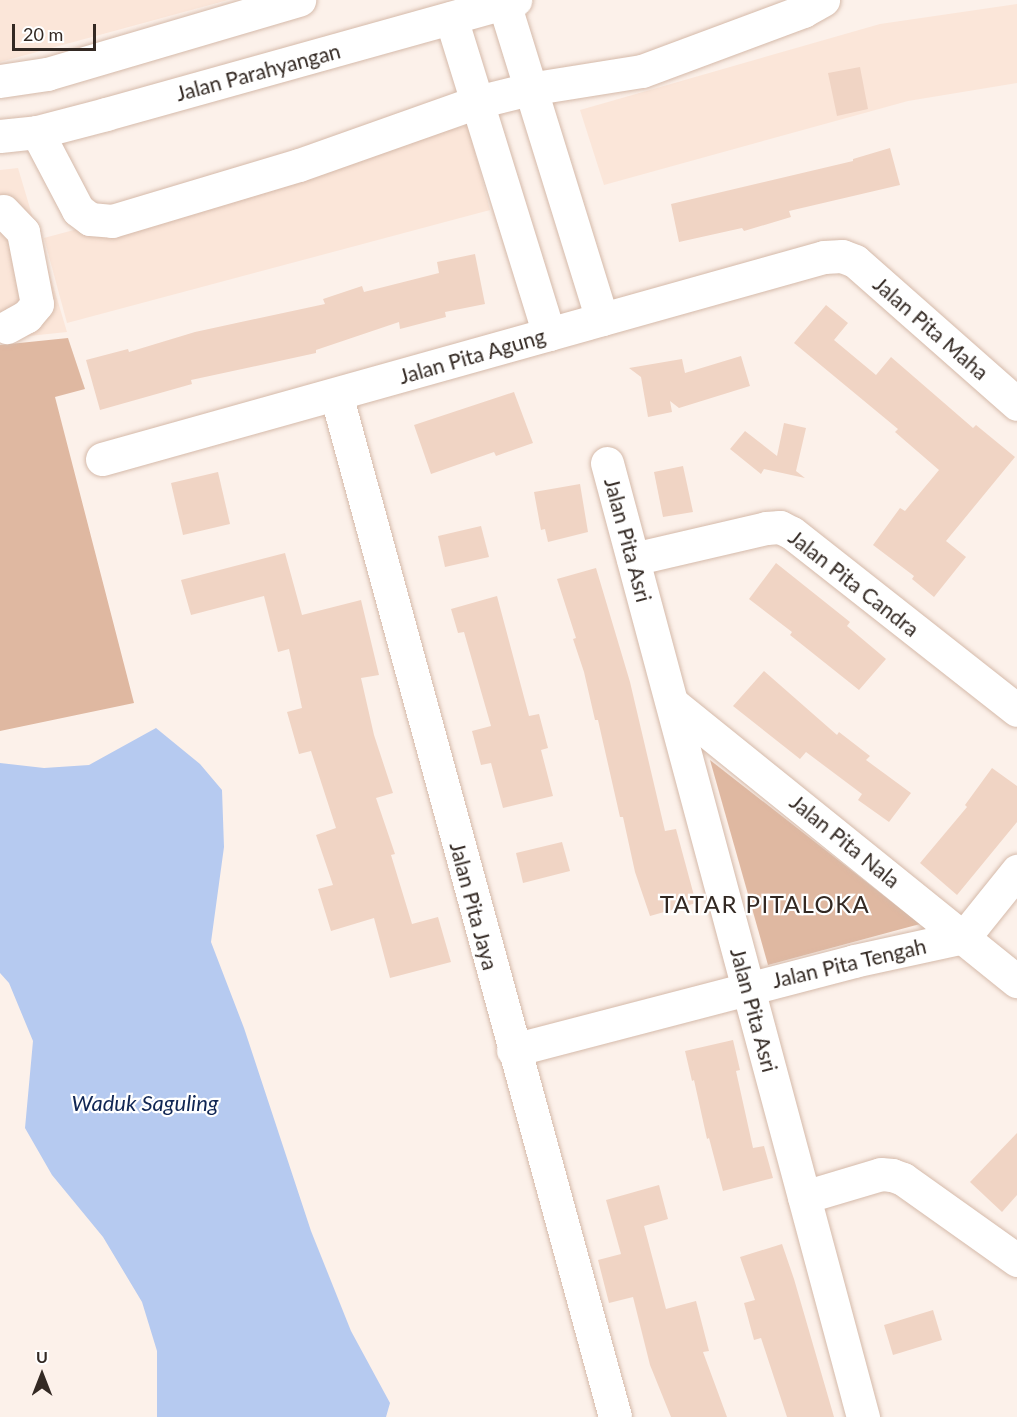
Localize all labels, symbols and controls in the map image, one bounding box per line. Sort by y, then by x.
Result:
scale bar [15,12,99,50]
text: 20 m [23,23,63,45]
street label: Jalan Parahyangan [173,38,343,106]
street label: Jalan Pita Maha [868,271,994,385]
street label: Jalan Pita Agung [396,323,548,389]
street label: Jalan Pita Asri [599,475,657,605]
street label: Jalan Pita Candra [784,524,924,642]
street label: Jalan Pita Nala [785,789,905,893]
street label: Jalan Pita Jaya [445,839,503,973]
district label: TATAR PITALOKA [660,890,870,918]
street label: Jalan Pita Tengah [769,933,929,993]
street label: Jalan Pita Asri [725,945,783,1075]
water label: Waduk Saguling [72,1090,218,1116]
north arrow [12,1345,72,1405]
text: U [36,1347,48,1366]

